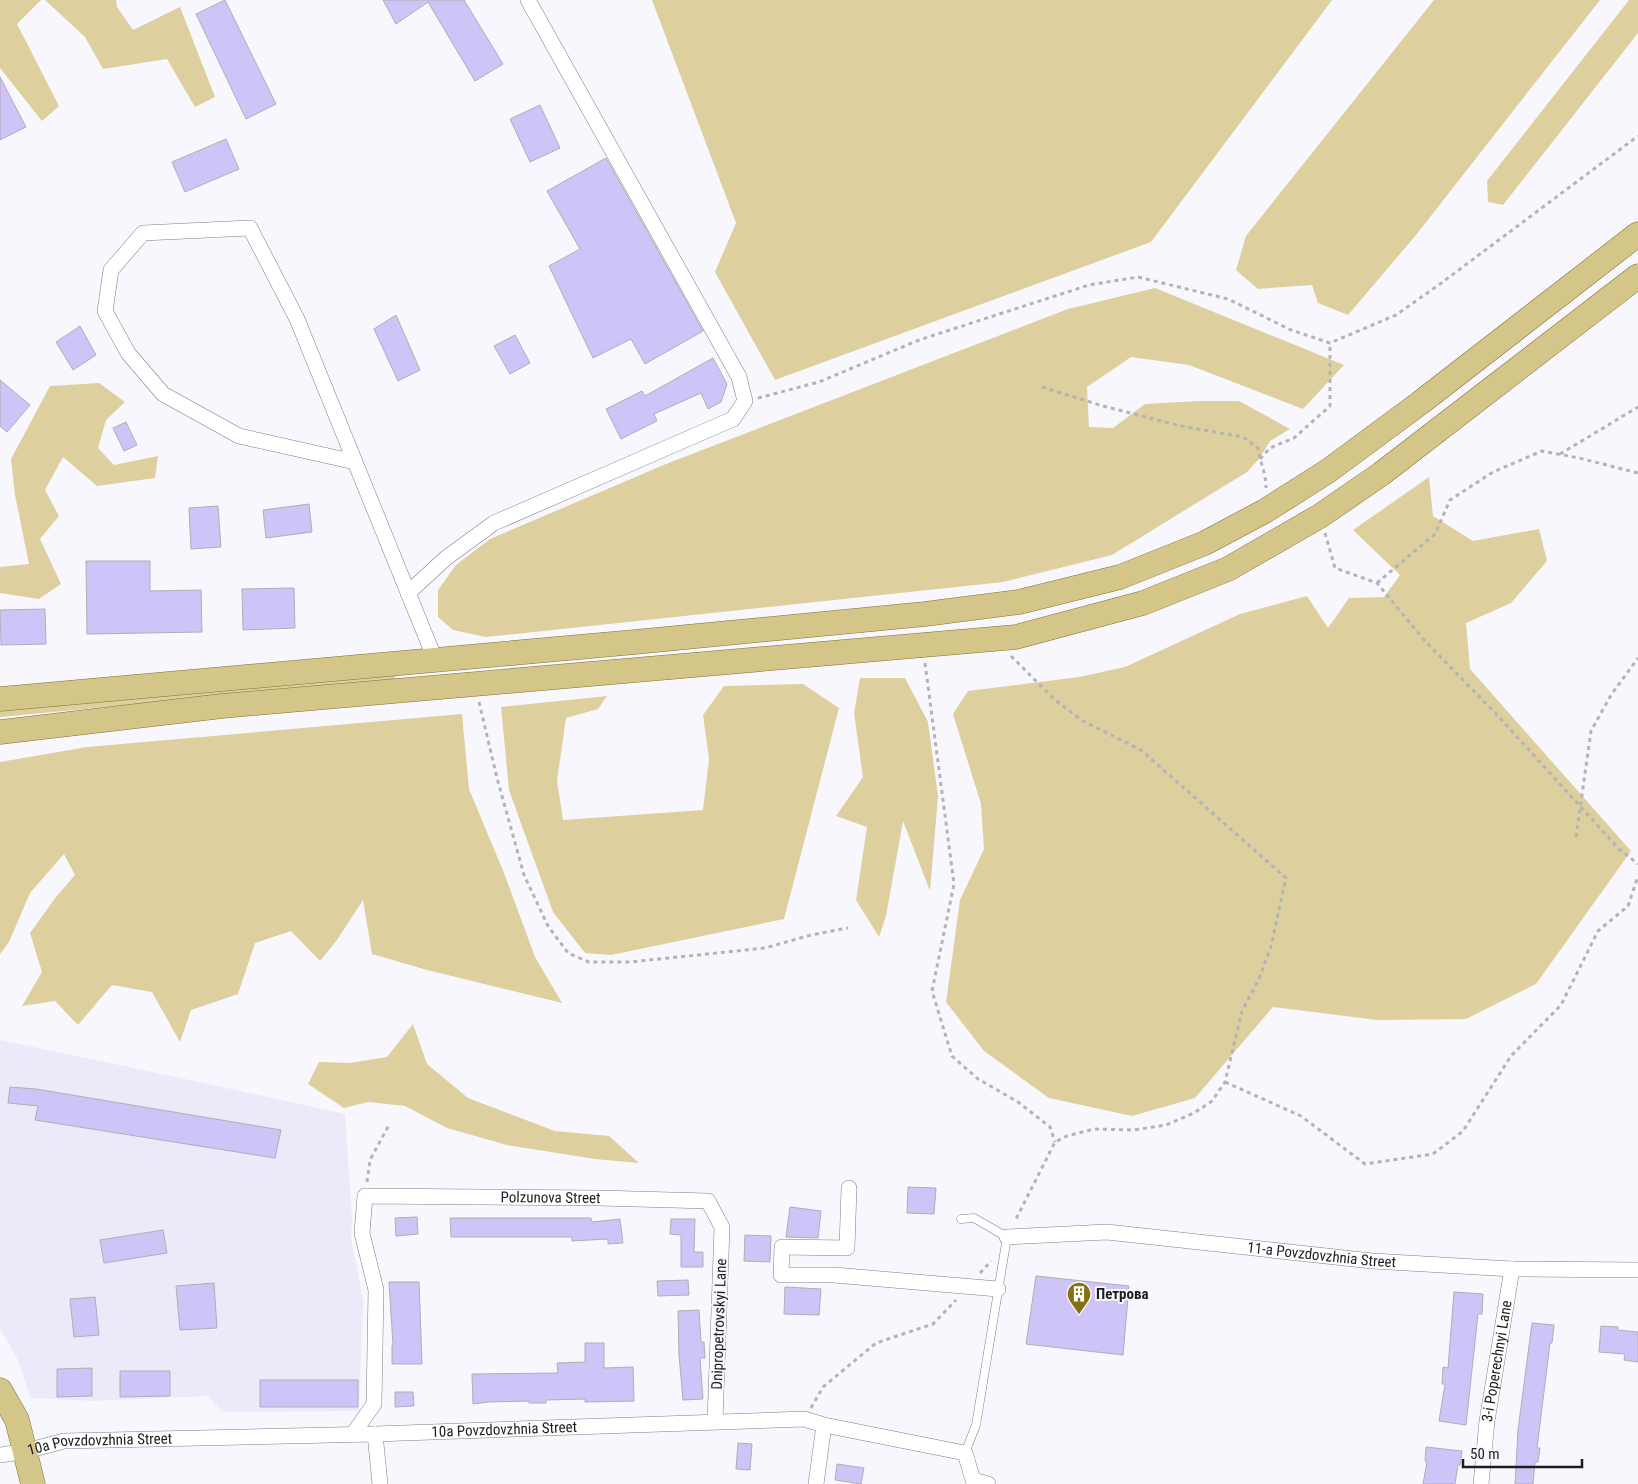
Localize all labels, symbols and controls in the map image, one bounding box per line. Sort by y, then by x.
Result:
street label: Polzunova Street [501,1188,601,1207]
street label: 11-a Povzdovzhnia Street [1246,1238,1396,1271]
street label: Dnipropetrovskyi Lane [708,1258,730,1390]
building icon: Петрова [1066,1281,1092,1315]
place label: Петрова [1096,1285,1149,1303]
street label: 3-i Poperechnyi Lane [1478,1299,1516,1423]
street label: 10a Povzdovzhnia Street [431,1418,577,1441]
street label: 10a Povzdovzhnia Street [26,1430,172,1459]
scale bar [1463,1436,1582,1468]
text: 50 m [1470,1445,1500,1463]

